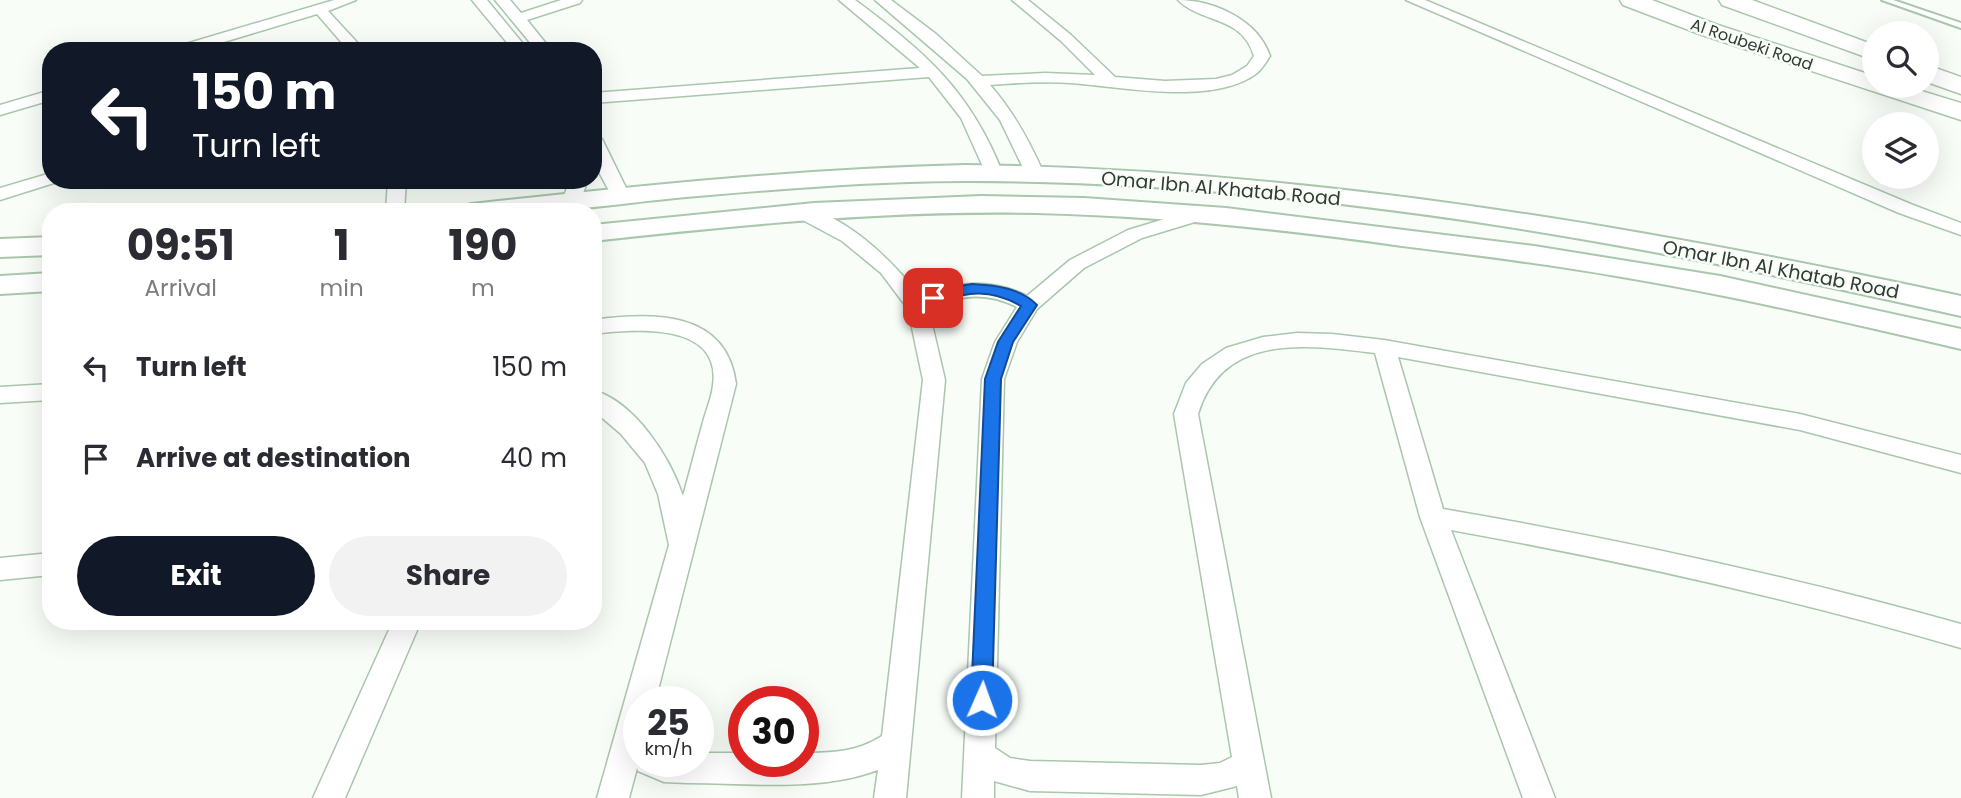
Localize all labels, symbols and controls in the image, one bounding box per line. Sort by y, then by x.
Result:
street label: Al Roubeki Road [1688,13,1816,76]
map controls [1862,21,1939,189]
button: search [1862,21,1939,98]
text: 150 m [192,58,337,126]
icon: left [77,70,168,161]
button: layers [1862,112,1939,189]
text: Turn left [192,123,321,168]
street label: Omar Ibn Al Khatab Road [1100,165,1342,212]
text: 09:51 [127,216,235,275]
text: 1 [334,216,349,275]
text: 190 [448,216,517,275]
street label: Omar Ibn Al Khatab Road [1660,233,1901,306]
pin [903,268,963,328]
text: Arrival [145,272,217,304]
text: min [320,272,364,304]
text: m [471,272,495,304]
icon: arrive [914,279,952,317]
icon: left [77,349,115,387]
text: Turn left [136,349,247,385]
text: 150 m [492,349,567,385]
icon: arrive [77,440,115,478]
text: Arrive at destination [136,440,411,476]
text: 40 m [501,440,567,476]
button: Exit [77,536,315,616]
button: Share [329,536,567,616]
position arrow [945,663,1019,737]
speed limit sign: 30 [728,686,819,777]
text: 25 [647,698,690,747]
text: km/h [645,736,692,761]

